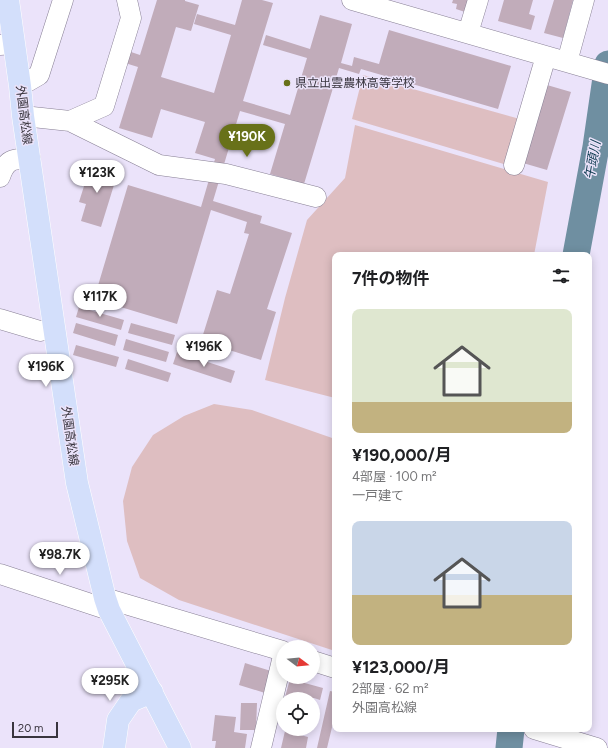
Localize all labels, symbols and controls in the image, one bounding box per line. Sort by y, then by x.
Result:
place label: 県立出雲農林高等学校 [295,76,415,90]
marker: 県立出雲農林高等学校 [282,78,292,88]
street label: 外園高松線 [13,84,35,146]
pin: ¥190K [219,124,275,158]
text: ¥190K [228,129,266,144]
water label: 午頭川 [582,138,604,181]
pin: ¥123K [69,160,125,194]
text: ¥123K [79,165,115,180]
icon: filters [550,265,572,287]
text: 7件の物件 [352,268,429,288]
pin: ¥117K [72,284,128,318]
text: ¥117K [83,289,117,304]
pin: ¥196K [176,334,232,368]
icon: home [426,335,498,407]
text: ¥196K [186,339,222,354]
pin: ¥196K [18,354,74,388]
text: ¥196K [28,359,64,374]
street label: 外園高松線 [59,405,81,467]
text: ¥190,000/月 [352,445,452,465]
text: 4部屋 · 100 m² [352,469,437,484]
text: 一戸建て [352,488,404,503]
pin: ¥98.7K [27,542,93,576]
text: ¥98.7K [39,547,81,562]
icon: home [426,547,498,619]
north arrow [276,640,320,684]
map controls [276,640,320,736]
text: ¥123,000/月 [352,657,450,677]
pin: ¥295K [82,668,138,702]
text: ¥295K [90,673,130,688]
text: 2部屋 · 62 m² [352,681,429,696]
button: locate [276,692,320,736]
text: 外園高松線 [352,700,417,715]
scale bar [12,720,58,739]
text: 20 m [18,722,43,735]

